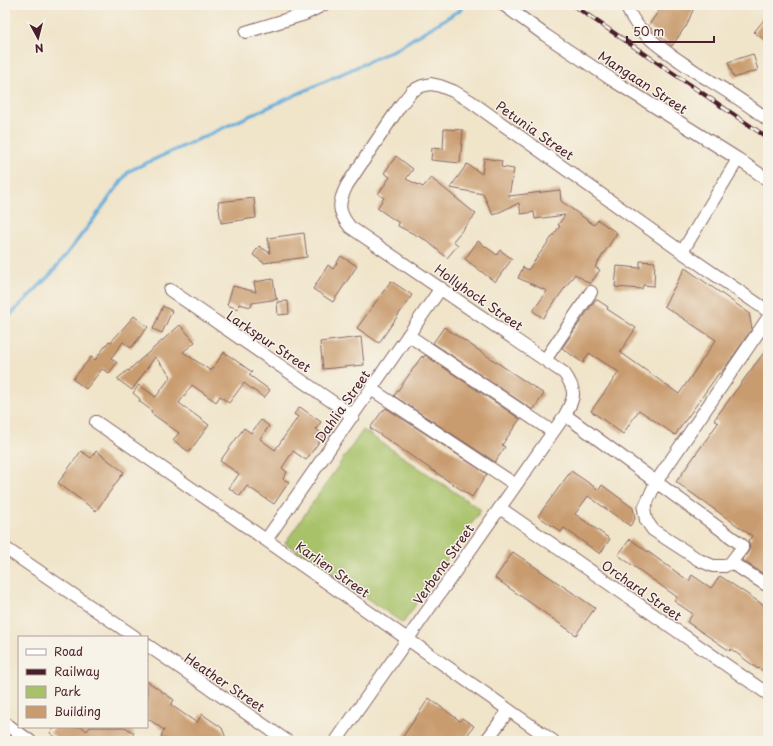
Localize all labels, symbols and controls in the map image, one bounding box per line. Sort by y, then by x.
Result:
north arrow [18,18,58,58]
scale bar [627,18,714,44]
text: 50 m [633,22,664,40]
text: N [34,39,45,57]
street label: Mangaan Street [595,46,691,118]
street label: Petunia Street [492,96,578,164]
street label: Hollyhock Street [431,259,527,335]
street label: Larkspur Street [223,306,315,376]
street label: Dahlia Street [310,366,374,446]
street label: Verbena Street [408,520,478,608]
street label: Karlien Street [292,536,374,602]
street label: Orchard Street [598,555,686,625]
legend [18,636,148,728]
text: Road [54,642,83,660]
street label: Heather Street [181,648,269,716]
text: Railway [54,662,100,680]
text: Park [54,682,81,700]
text: Building [54,702,101,720]

